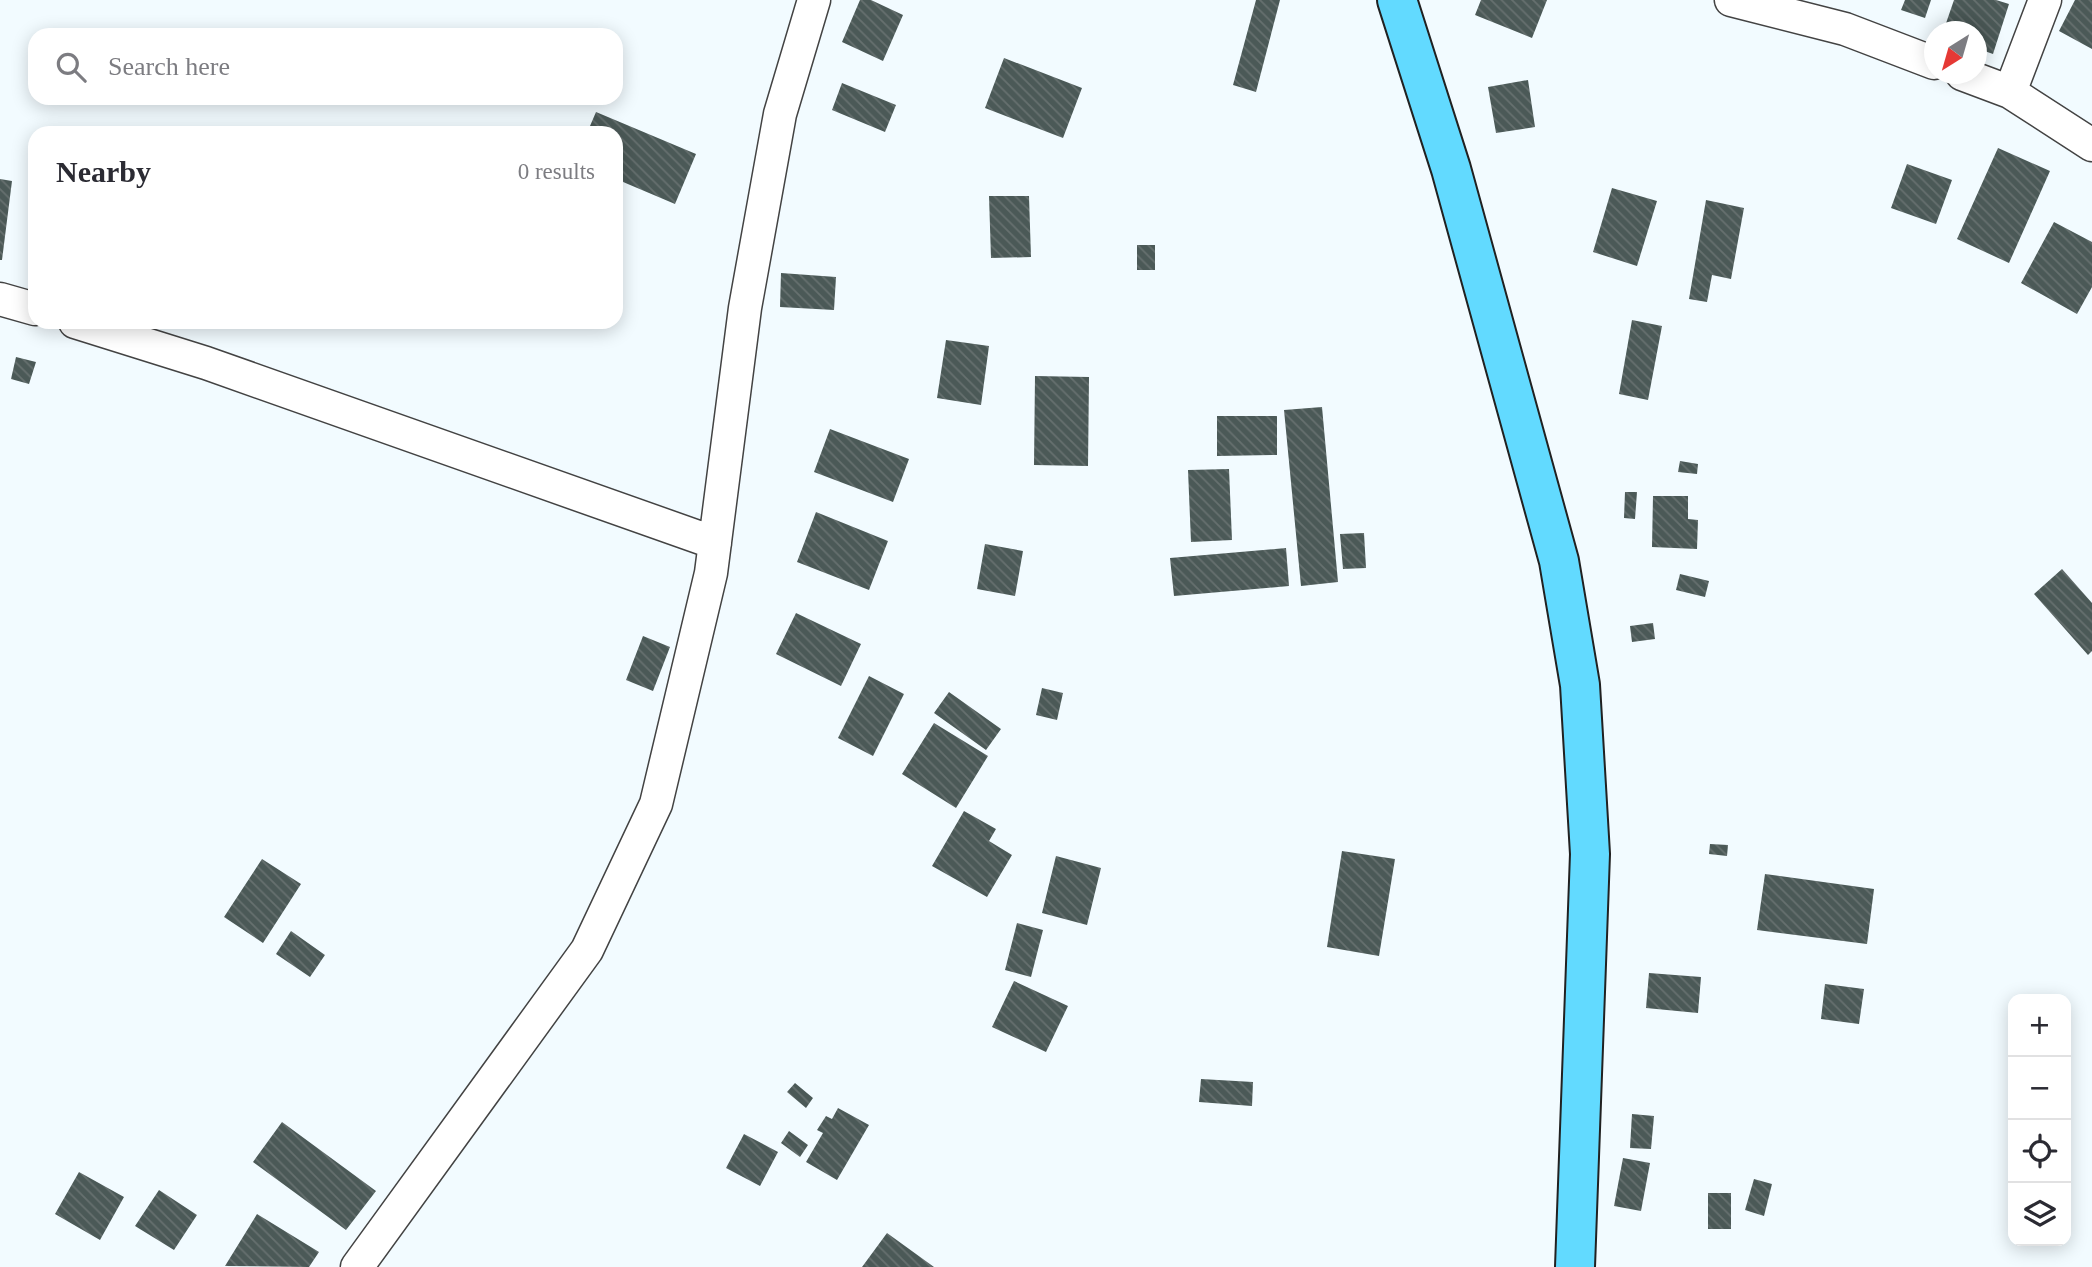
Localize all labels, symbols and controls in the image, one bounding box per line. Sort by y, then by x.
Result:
north arrow [1924,21,1987,84]
search box [28,28,623,105]
icon: search [52,48,90,86]
text: Search here [108,52,230,81]
text: Nearby [56,155,151,188]
text: 0 results [518,159,595,184]
map controls [2008,994,2071,1246]
button: + [2008,994,2071,1057]
button: − [2008,1057,2071,1120]
button: locate [2008,1120,2071,1183]
button: layers [2008,1183,2071,1246]

